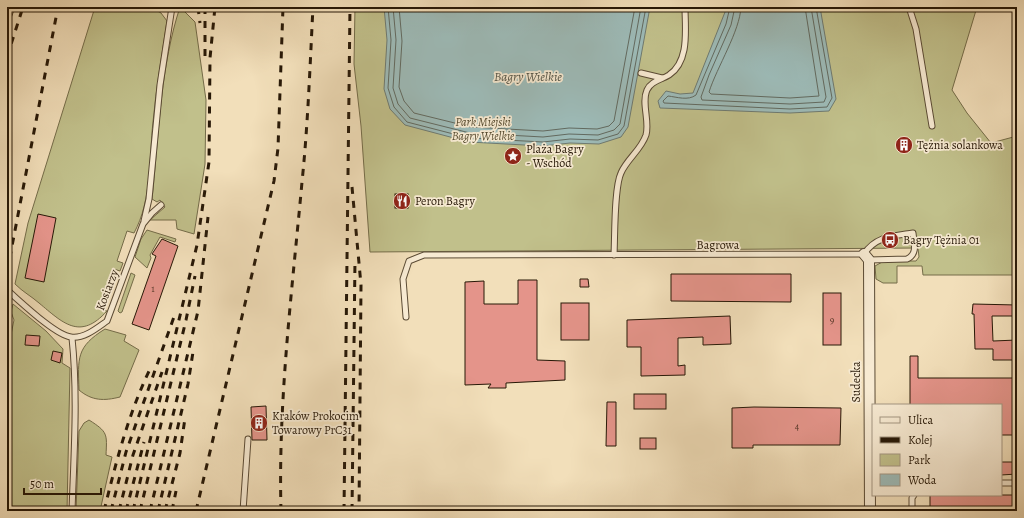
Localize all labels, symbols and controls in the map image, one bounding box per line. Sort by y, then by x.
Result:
water label: Bagry Wielkie [494,68,562,85]
park label: Park Miejski Bagry Wielkie [452,114,515,144]
building icon: Tężnia solankowa [894,135,914,155]
place label: Tężnia solankowa [917,137,1003,153]
place label: Plaża Bagry - Wschód [526,141,584,171]
place icon: Plaża Bagry - Wschód [503,146,523,166]
restaurant icon: Peron Bagry [392,191,412,211]
place label: Peron Bagry [415,193,475,209]
bus stop icon: Bagry Tężnia 01 [880,230,900,250]
place label: Bagry Tężnia 01 [903,232,979,248]
street label: Bagrowa [697,237,740,253]
street label: Kosiarzy [92,267,122,313]
house number: 1 [151,282,155,295]
house number: 9 [830,313,835,326]
street label: Sudecka [848,361,864,403]
legend [872,404,1002,496]
place label: Kraków Prokocim Towarowy PrC31 [272,408,359,438]
text: Ulica [908,412,933,428]
building icon: Kraków Prokocim Towarowy PrC31 [249,413,269,433]
house number: 4 [795,420,800,433]
text: Kolej [908,432,932,448]
text: Park [908,452,931,468]
scale bar [24,470,101,496]
text: Woda [907,472,937,488]
text: 50 m [30,476,54,492]

